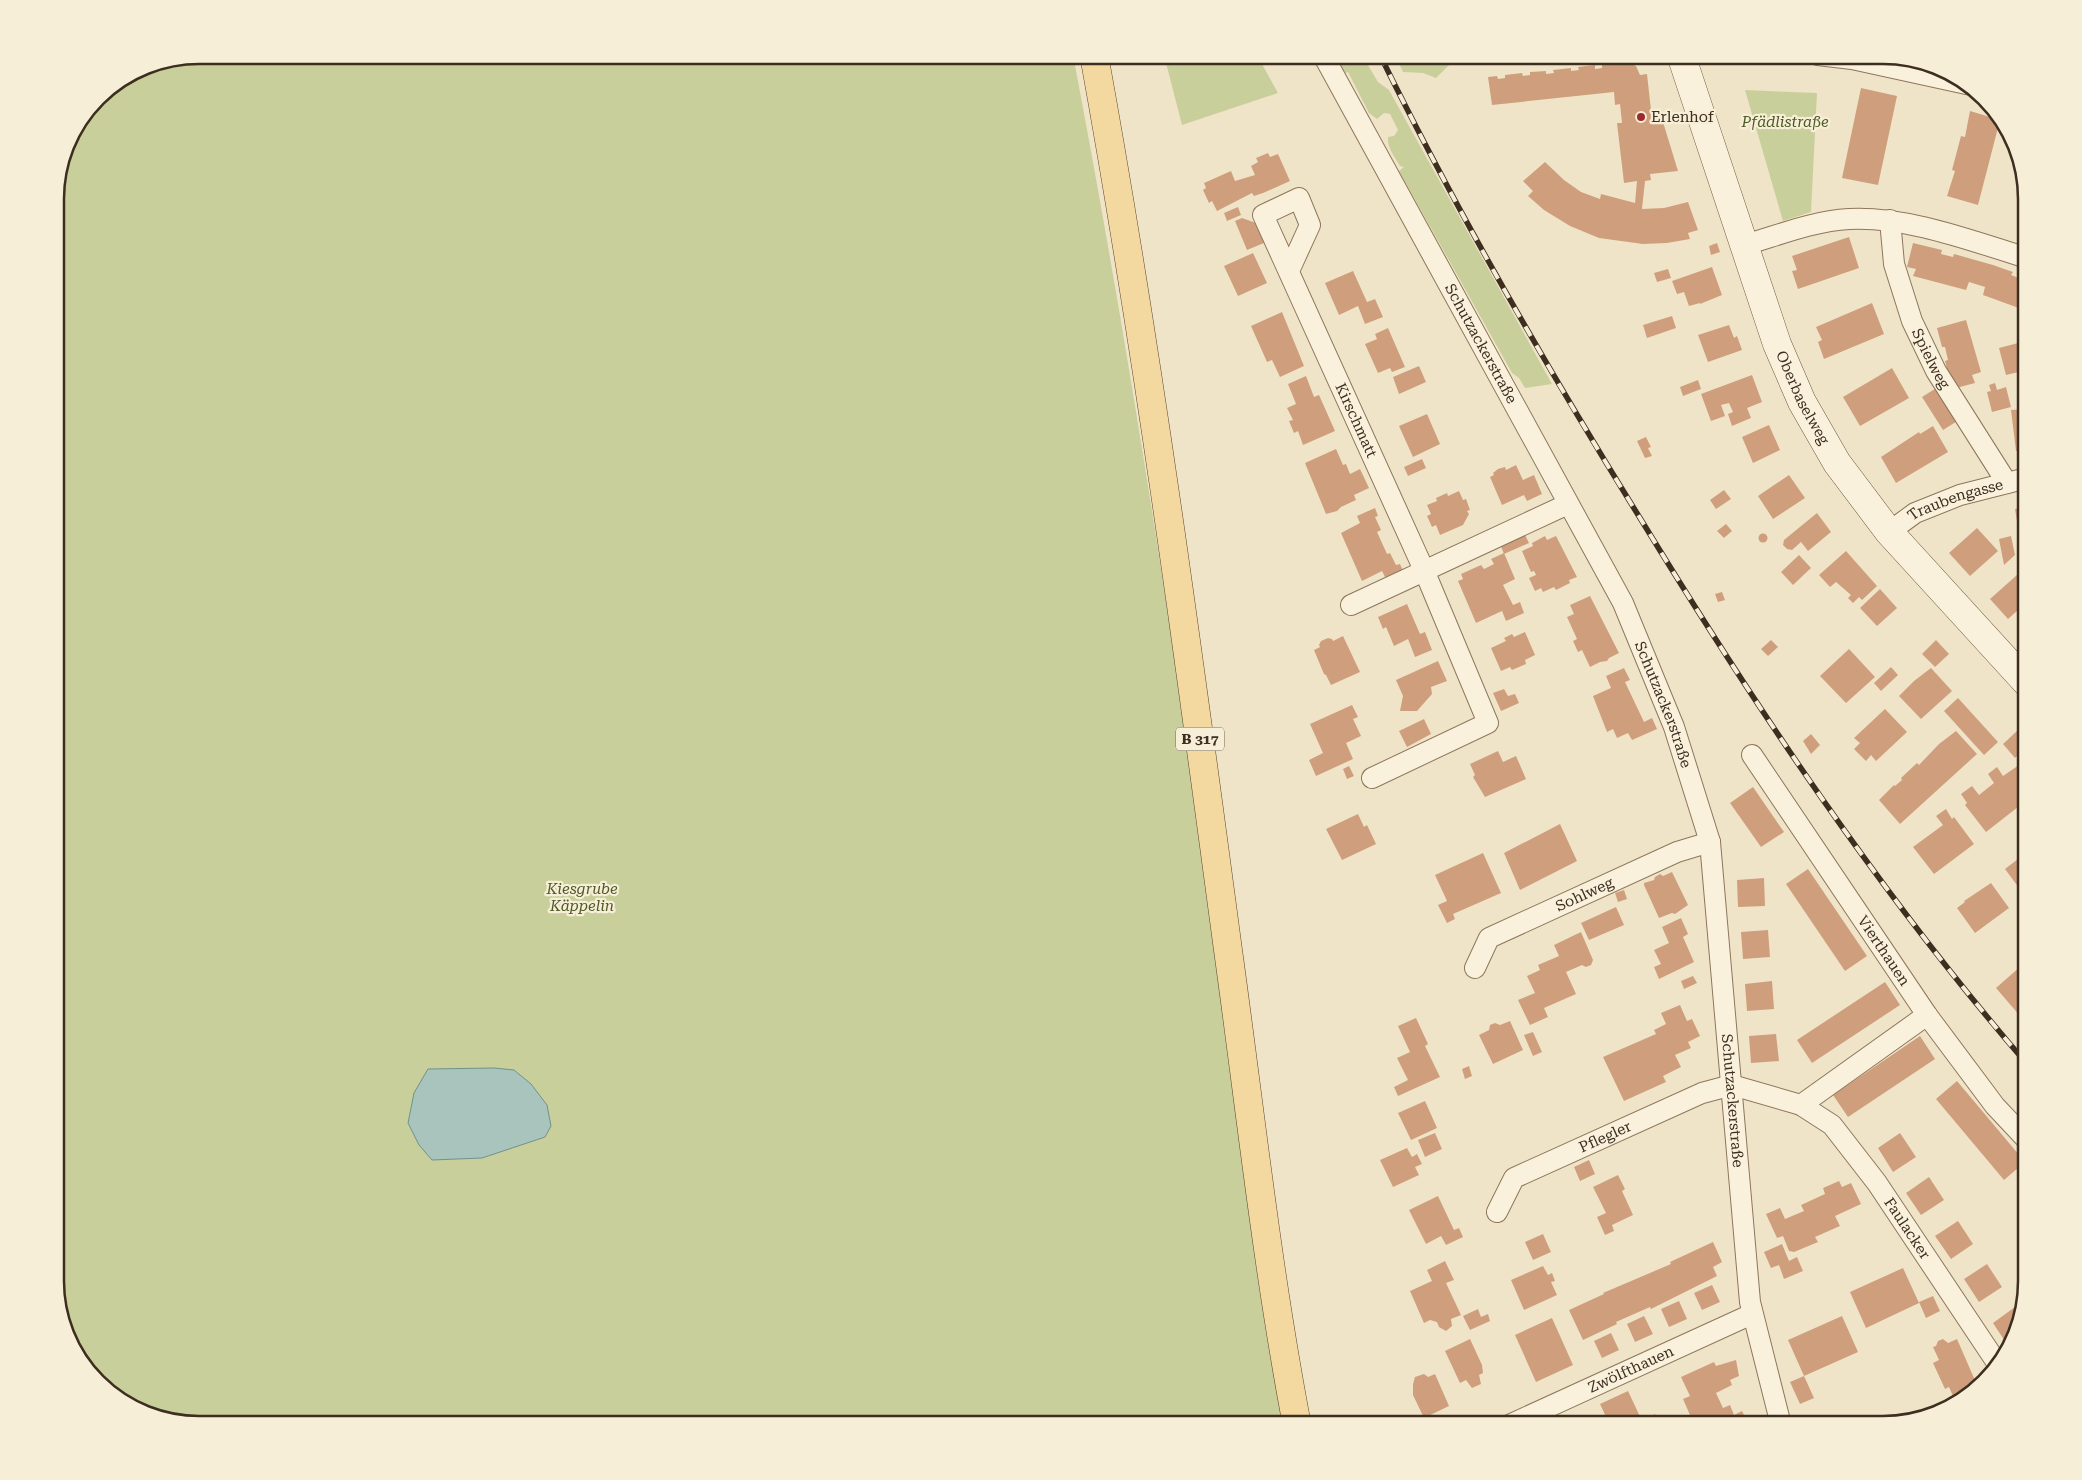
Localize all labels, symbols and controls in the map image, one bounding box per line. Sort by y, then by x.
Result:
place label: Erlenhof [1651,108,1715,126]
marker: Erlenhof [1635,111,1647,123]
park label: Pfädlistraße [1740,113,1829,131]
street label: Schutzackerstraße [1441,280,1521,407]
street label: Spielweg [1908,325,1954,393]
street label: Oberbaselweg [1772,348,1834,448]
street label: Kirschmatt [1331,380,1381,461]
street label: Traubengasse [1904,475,2005,524]
street label: Schutzackerstraße [1631,639,1695,770]
road number: B 317 [1176,728,1224,751]
street label: Sohlweg [1553,873,1617,915]
park label: Kiesgrube Käppelin [545,880,618,915]
street label: Vierthauen [1854,912,1914,990]
street label: Schutzackerstraße [1718,1033,1747,1168]
street label: Pflegler [1576,1117,1634,1156]
street label: Faulacker [1880,1194,1934,1263]
street label: Zwölfthauen [1585,1342,1677,1397]

